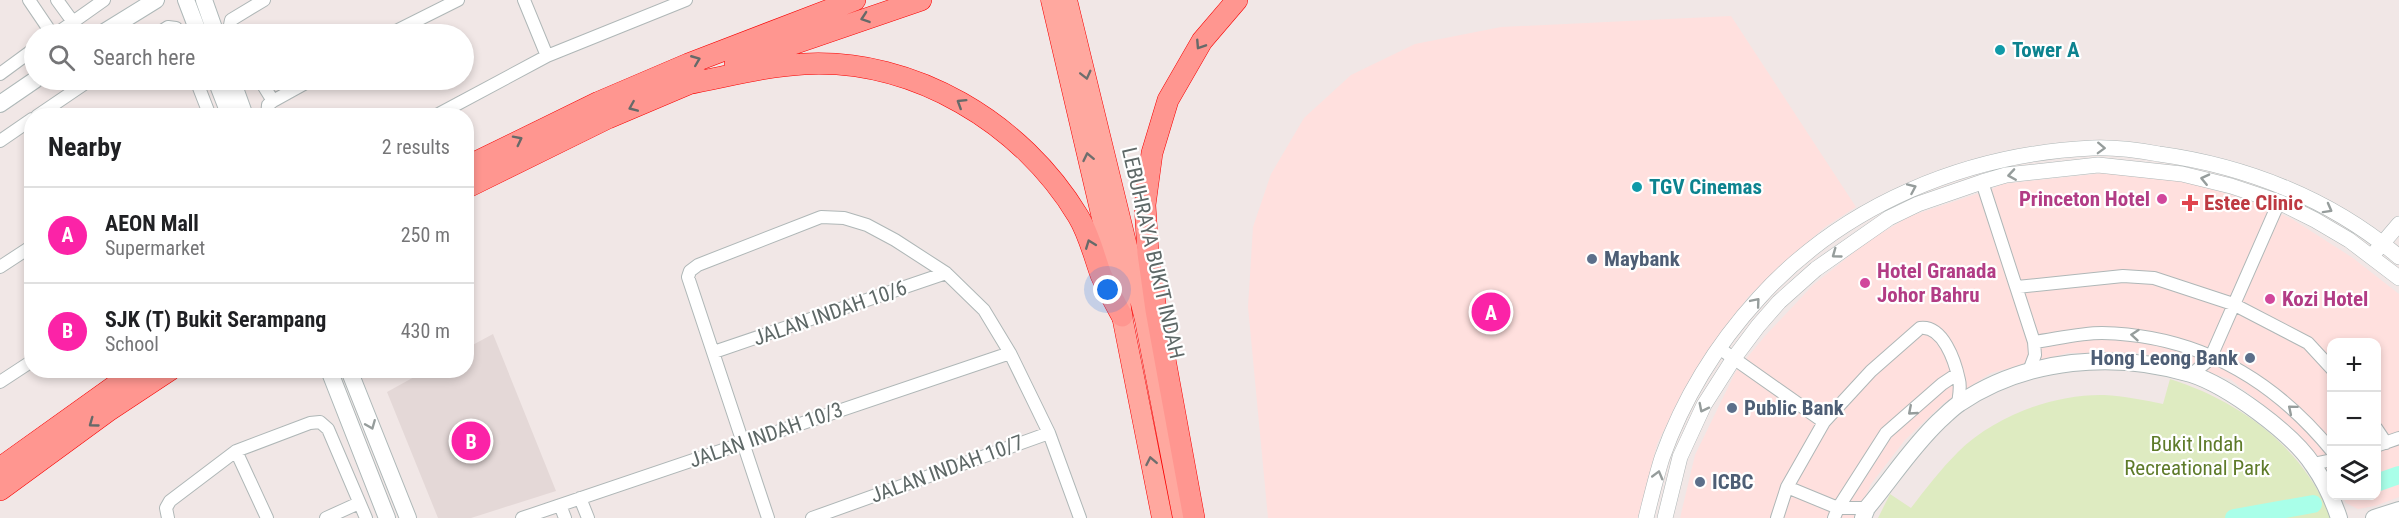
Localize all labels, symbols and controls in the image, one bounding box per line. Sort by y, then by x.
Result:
one-way arrow [860,10,871,23]
search box [24,24,474,90]
place label: Tower A [2012,38,2080,62]
one-way arrow [1197,39,1208,50]
icon: search [45,41,78,74]
marker: Tower A [1993,43,2007,57]
text: Search here [93,45,195,70]
one-way arrow [691,55,701,68]
one-way arrow [1078,69,1091,79]
one-way arrow [957,98,967,110]
one-way arrow [628,100,639,112]
text: Nearby [48,132,122,162]
text: 2 results [382,135,450,159]
one-way arrow [512,136,523,147]
one-way arrow [2097,142,2106,154]
street label: LEBUHRAYA BUKIT INDAH [1117,145,1189,361]
one-way arrow [1082,152,1095,162]
one-way arrow [2007,169,2017,181]
one-way arrow [2201,174,2211,187]
place label: TGV Cinemas [1649,175,1762,199]
marker: TGV Cinemas [1630,180,1644,194]
one-way arrow [1906,184,1917,196]
place label: Princeton Hotel [2019,187,2150,211]
place label: Estee Clinic [2204,191,2303,215]
marker: Princeton Hotel [2155,192,2169,206]
marker: Estee Clinic [2181,194,2199,212]
one-way arrow [2322,202,2332,214]
text: AEON Mall [105,211,199,236]
text: A [62,223,73,247]
text: 250 m [401,223,450,247]
text: Supermarket [105,236,205,260]
one-way arrow [1085,239,1097,250]
place label: Maybank [1604,247,1681,271]
one-way arrow [1832,247,1843,258]
marker: Maybank [1585,252,1599,266]
place label: Hotel Granada Johor Bahru [1877,259,1996,307]
street label: JALAN INDAH 10/6 [750,275,910,351]
your location [1093,275,1122,304]
marker: Hotel Granada Johor Bahru [1858,276,1872,290]
place label: Kozi Hotel [2282,287,2368,311]
pin: A [1472,290,1510,334]
marker: Kozi Hotel [2263,292,2277,306]
one-way arrow [1748,298,1759,309]
text: SJK (T) Bukit Serampang [105,307,326,332]
text: B [62,319,73,343]
text: 430 m [401,319,450,343]
one-way arrow [2130,329,2140,342]
text: School [105,332,159,356]
map controls [2327,338,2381,500]
button: + [2327,338,2381,392]
place label: Hong Leong Bank [2091,346,2239,370]
marker: Hong Leong Bank [2243,351,2257,365]
button: − [2327,392,2381,446]
place label: Public Bank [1744,396,1845,420]
street label: JALAN INDAH 10/3 [686,397,846,473]
one-way arrow [1699,401,1710,412]
marker: Public Bank [1725,401,1739,415]
one-way arrow [1908,403,1919,414]
one-way arrow [2287,405,2298,416]
one-way arrow [88,415,99,426]
pin: B [452,418,490,464]
one-way arrow [364,419,376,430]
street label: JALAN INDAH 10/7 [867,430,1027,508]
park label: Bukit Indah Recreational Park [2124,432,2270,480]
button: layers [2327,446,2381,500]
one-way arrow [1145,456,1158,466]
one-way arrow [1651,470,1663,481]
place label: ICBC [1712,470,1753,494]
marker: ICBC [1693,475,1707,489]

